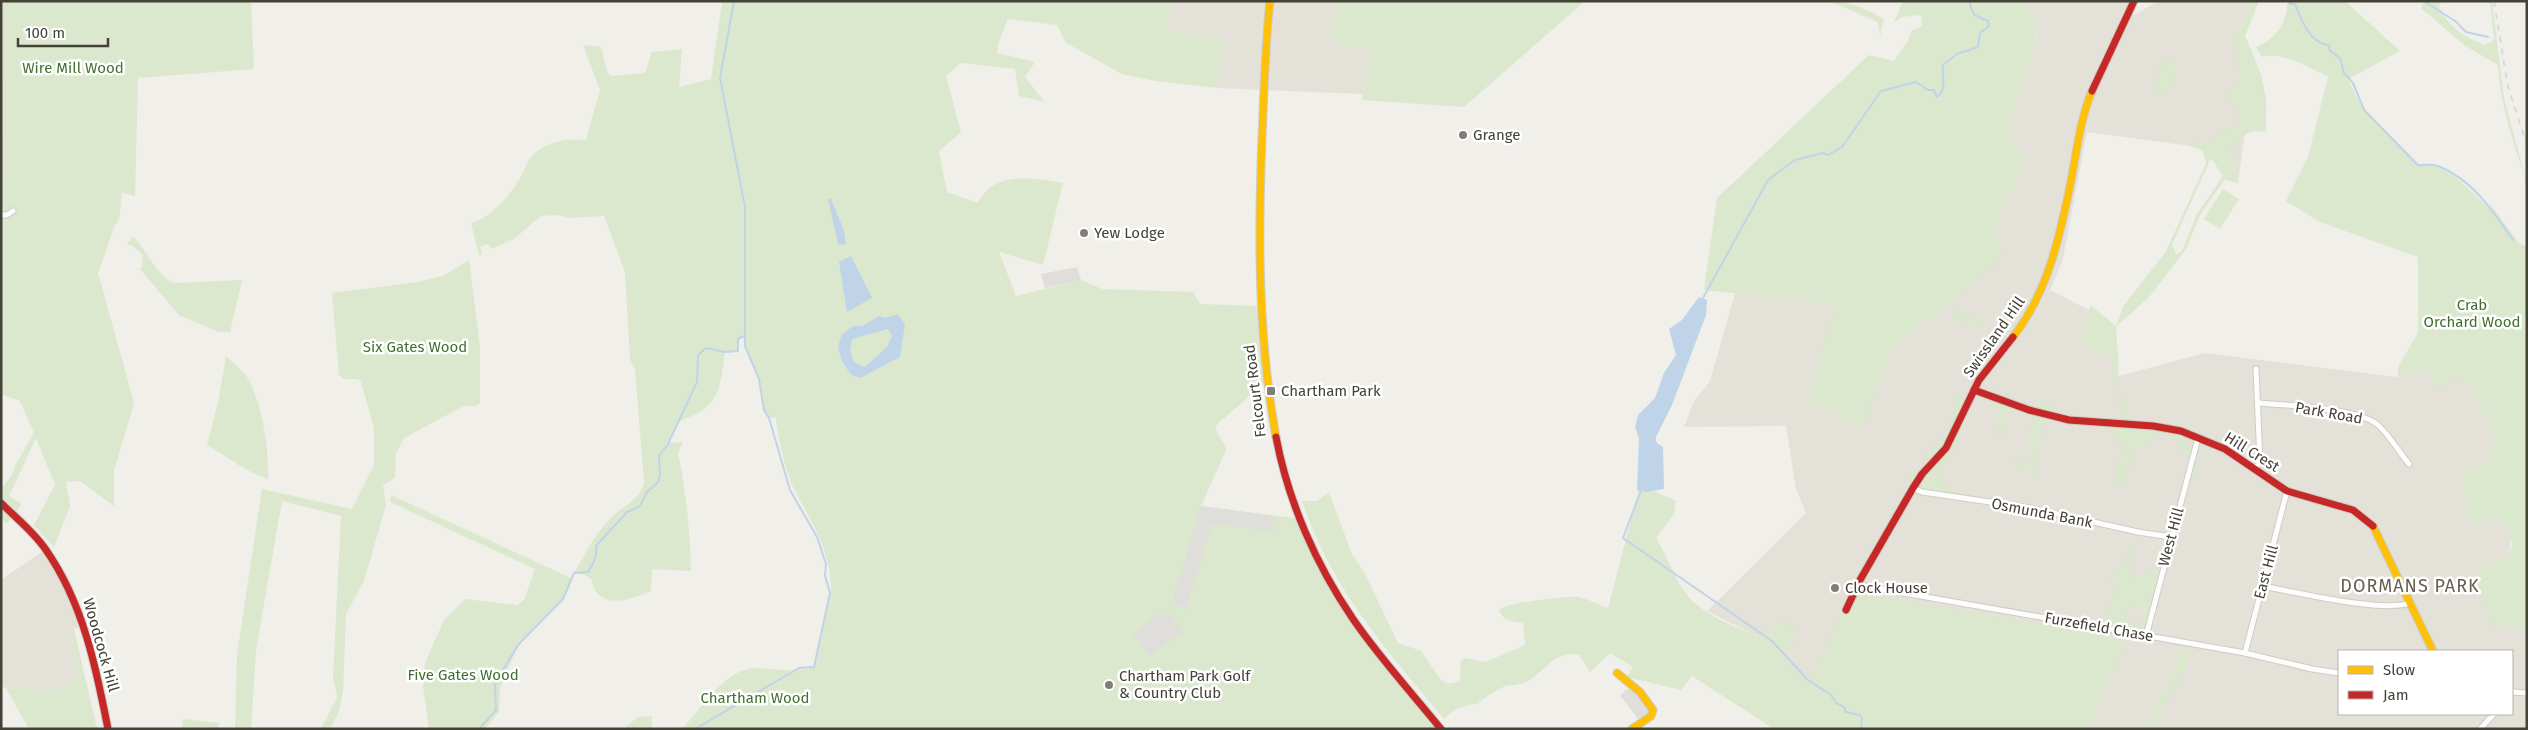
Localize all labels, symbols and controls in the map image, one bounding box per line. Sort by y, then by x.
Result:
scale bar [18,15,108,47]
text: 100 m [25,24,65,42]
park label: Wire Mill Wood [22,59,124,77]
place label: Grange [1473,126,1520,144]
marker: Grange [1457,129,1469,141]
place label: Yew Lodge [1094,224,1165,242]
marker: Yew Lodge [1078,227,1090,239]
street label: Swissland Hill [1960,293,2029,381]
park label: Crab Orchard Wood [2424,296,2520,331]
park label: Six Gates Wood [363,338,467,356]
street label: Felcourt Road [1240,344,1270,438]
place label: Chartham Park [1281,382,1381,400]
marker: Chartham Park [1265,385,1277,397]
street label: Park Road [2294,398,2364,428]
street label: Hill Crest [2221,428,2283,476]
street label: Osmunda Bank [1990,494,2094,532]
street label: West Hill [2155,505,2188,568]
street label: East Hill [2250,542,2282,601]
district label: DORMANS PARK [2340,575,2480,597]
place label: Clock House [1845,579,1928,597]
marker: Clock House [1829,582,1841,594]
street label: Woodcock Hill [79,596,123,694]
street label: Furzefield Chase [2043,609,2155,645]
legend [2338,650,2513,715]
text: Slow [2383,661,2415,679]
park label: Five Gates Wood [407,666,519,684]
place label: Chartham Park Golf & Country Club [1119,667,1251,702]
marker: Chartham Park Golf & Country Club [1103,679,1115,691]
text: Jam [2383,686,2409,704]
park label: Chartham Wood [701,689,809,707]

